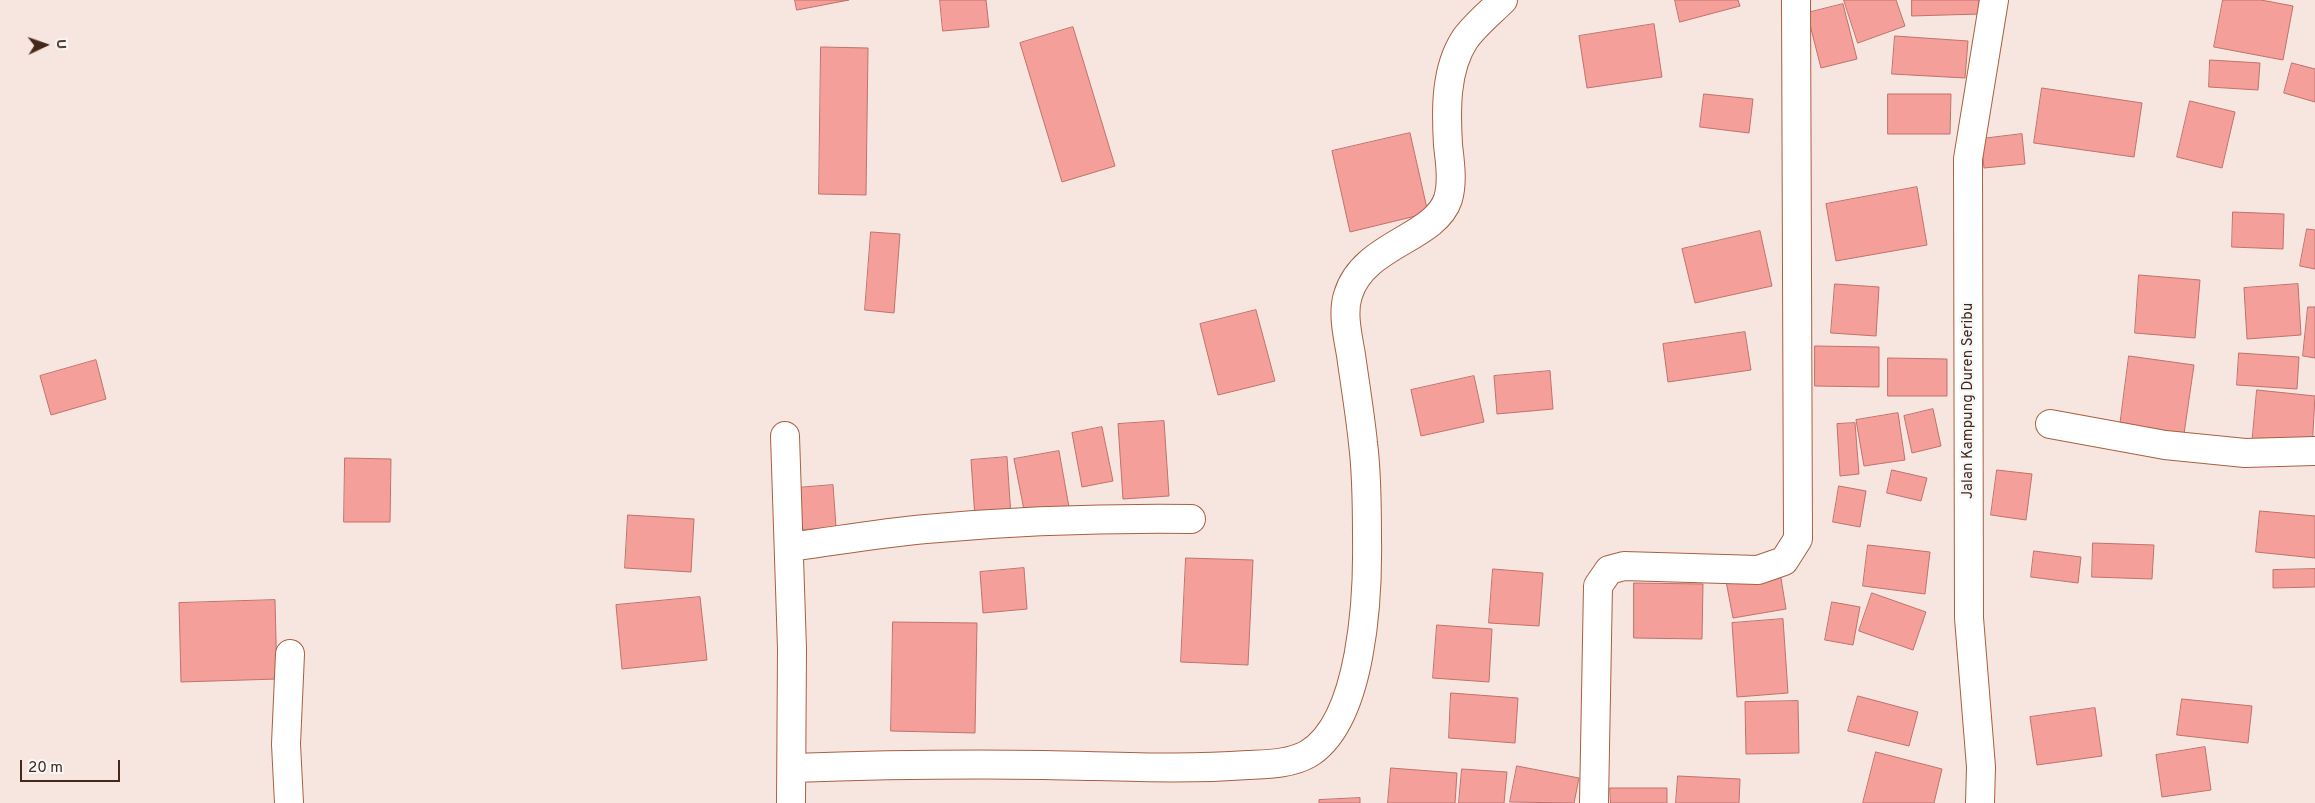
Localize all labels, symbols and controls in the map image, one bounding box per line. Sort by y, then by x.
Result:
north arrow [20,20,70,70]
text: U [52,39,69,50]
street label: Jalan Kampung Duren Seribu [1960,303,1978,499]
scale bar [22,750,122,782]
text: 20 m [28,759,63,778]

